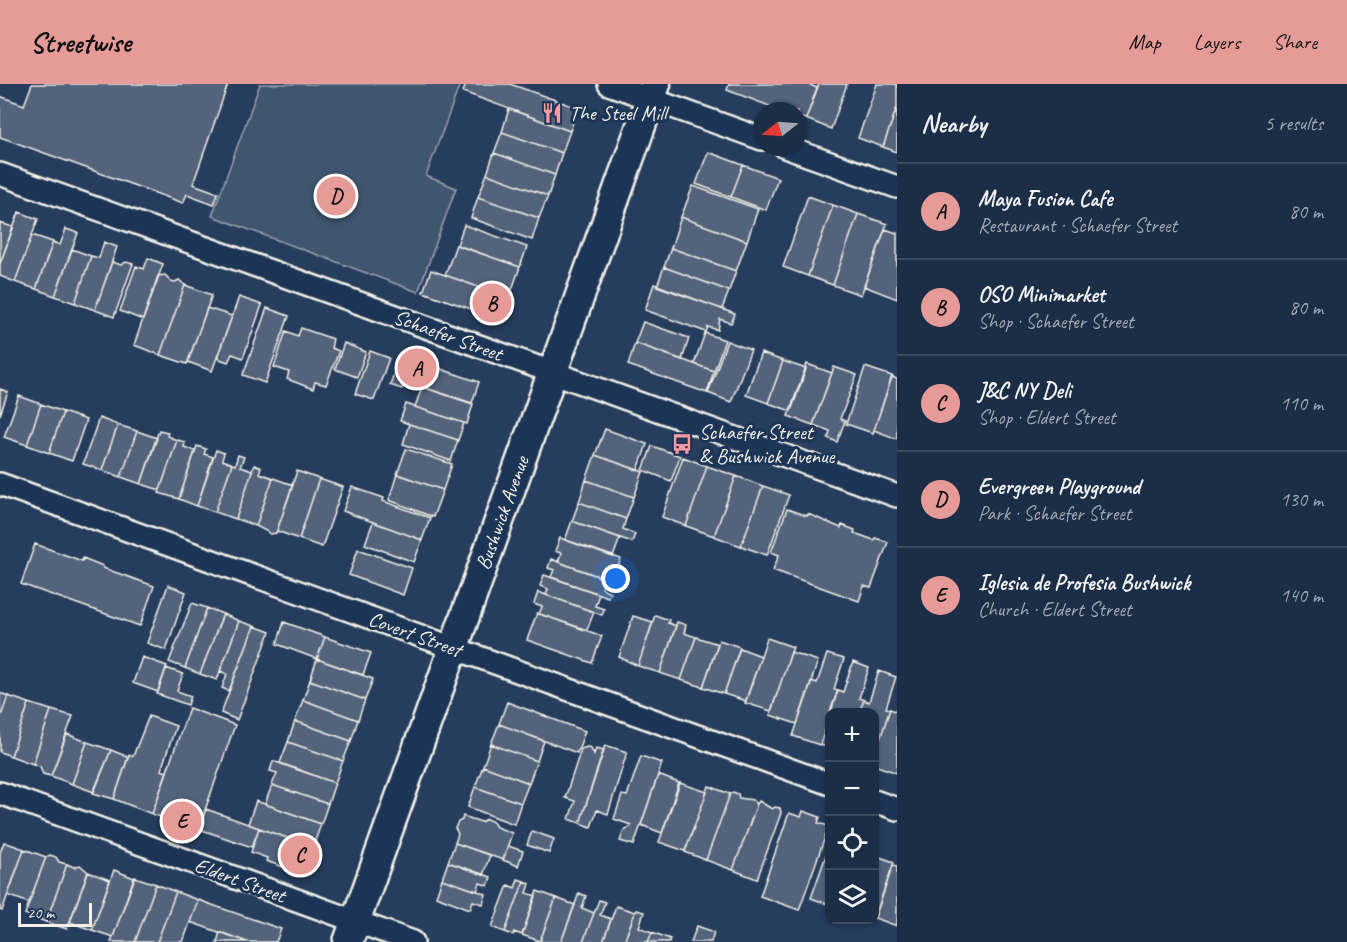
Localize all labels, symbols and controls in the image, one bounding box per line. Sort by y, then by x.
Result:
text: Streetwise [30,25,131,60]
text: Map [1128,29,1161,55]
text: Layers [1194,29,1240,55]
text: Share [1273,29,1317,55]
place label: The Steel Mill [569,100,670,126]
restaurant icon: The Steel Mill [540,101,564,125]
north arrow [753,102,807,156]
text: Nearby [921,107,986,140]
text: 5 results [1264,111,1323,136]
pin: D [316,174,356,218]
text: Maya Fusion Cafe [978,185,1112,213]
text: A [935,199,946,224]
text: 80 m [1289,199,1323,224]
text: Restaurant · Schaefer Street [978,213,1177,238]
pin: B [472,280,512,326]
text: OSO Minimarket [978,281,1105,309]
text: B [935,295,946,320]
text: 80 m [1289,295,1323,320]
street label: Schaefer Street [390,303,508,367]
text: Shop · Schaefer Street [978,309,1134,334]
pin: A [398,346,436,390]
text: J&C NY Deli [978,377,1071,405]
text: C [936,391,945,416]
text: 110 m [1280,391,1323,416]
text: Shop · Eldert Street [978,405,1116,430]
place label: Schaefer Street & Bushwick Avenue [699,419,836,469]
bus stop icon: Schaefer Street & Bushwick Avenue [670,432,694,456]
street label: Bushwick Avenue [470,452,535,573]
text: Evergreen Playground [978,473,1140,501]
text: D [935,487,946,512]
text: 130 m [1280,487,1323,512]
text: Park · Schaefer Street [978,501,1131,526]
your location [601,564,630,593]
text: Iglesia de Profesia Bushwick [978,569,1190,597]
text: E [935,583,946,608]
text: 140 m [1280,583,1323,608]
text: Church · Eldert Street [978,597,1132,622]
street label: Covert Street [365,605,468,664]
map controls [825,708,879,924]
button: + [825,708,879,762]
button: − [825,762,879,816]
pin: E [162,798,201,844]
button: locate [825,816,879,870]
pin: C [280,832,320,878]
street label: Eldert Street [191,852,291,909]
button: layers [825,870,879,924]
scale bar [18,900,92,928]
text: 20 m [27,903,54,923]

